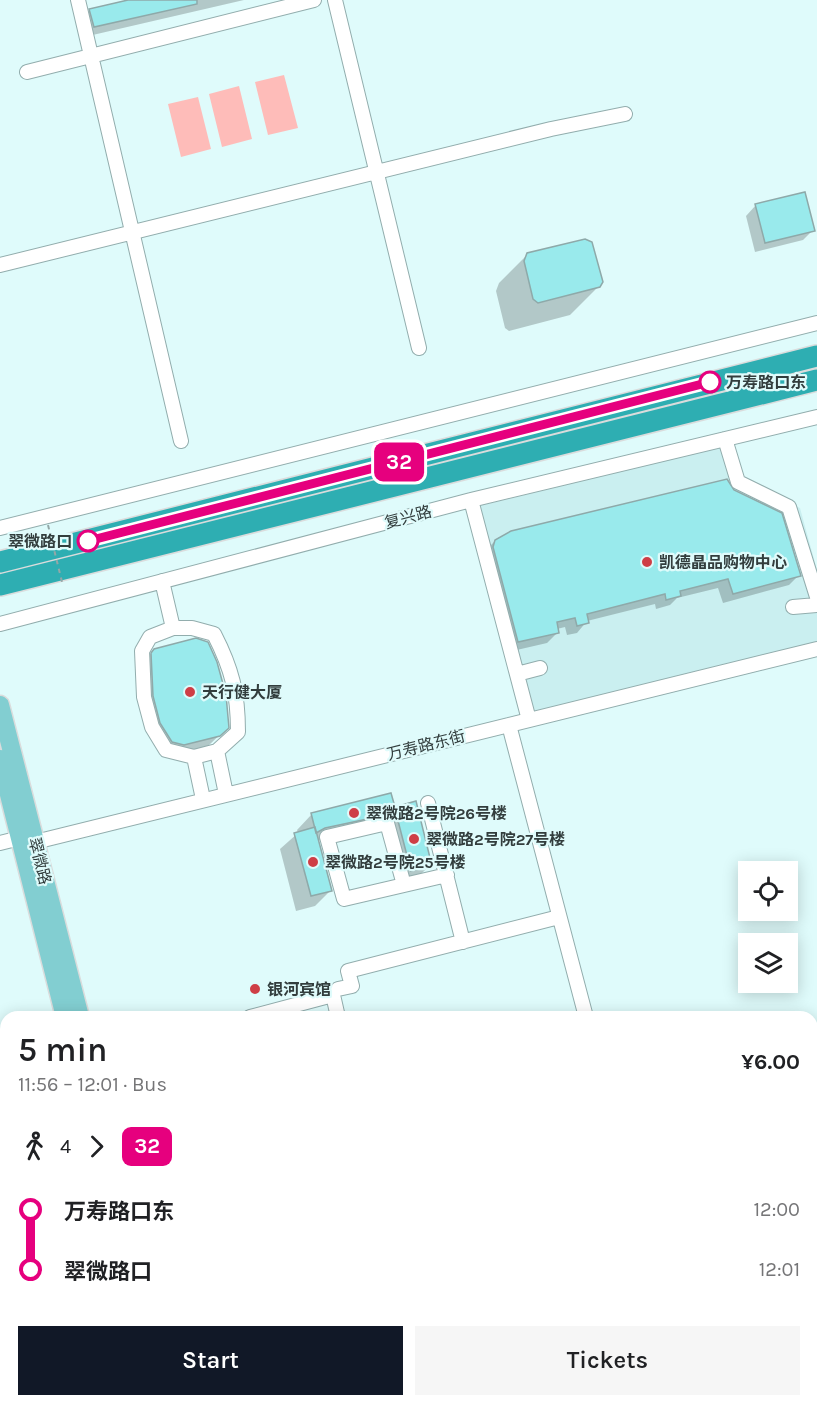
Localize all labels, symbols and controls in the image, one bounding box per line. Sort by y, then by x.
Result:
marker: 万寿路口东 [699,371,721,393]
place label: 万寿路口东 [726,373,806,392]
line badge: 32 [372,442,426,482]
text: 32 [386,450,412,474]
street label: 复兴路 [382,502,434,532]
marker: 翠微路口 [77,530,99,552]
place label: 翠微路口 [8,532,72,551]
place label: 凯德晶品购物中心 [659,553,787,572]
marker: 凯德晶品购物中心 [640,555,654,569]
place label: 天行健大厦 [202,683,282,702]
marker: 天行健大厦 [183,685,197,699]
street label: 万寿路东街 [385,726,467,764]
place label: 翠微路2号院26号楼 [366,804,507,823]
marker: 翠微路2号院26号楼 [347,806,361,820]
place label: 翠微路2号院27号楼 [426,830,565,849]
marker: 翠微路2号院27号楼 [407,832,421,846]
street label: 翠微路 [25,835,55,887]
place label: 翠微路2号院25号楼 [325,853,466,872]
marker: 翠微路2号院25号楼 [306,855,320,869]
map controls [738,861,798,993]
button: locate [738,861,798,921]
button: layers [738,933,798,993]
place label: 银河宾馆 [267,980,331,999]
marker: 银河宾馆 [248,982,262,996]
text: 5 min [18,1031,107,1069]
text: ¥6.00 [741,1049,800,1075]
text: 11:56 – 12:01 · Bus [18,1073,167,1096]
icon: walk [18,1130,51,1163]
icon: forward [80,1130,113,1163]
text: 32 [134,1134,160,1158]
text: 4 [60,1135,71,1158]
text: 12:00 [753,1198,800,1221]
text: 万寿路口东 [64,1199,174,1225]
text: 12:01 [759,1258,800,1281]
text: 翠微路口 [64,1259,152,1285]
button: Start [18,1326,403,1395]
button: Tickets [415,1326,800,1395]

